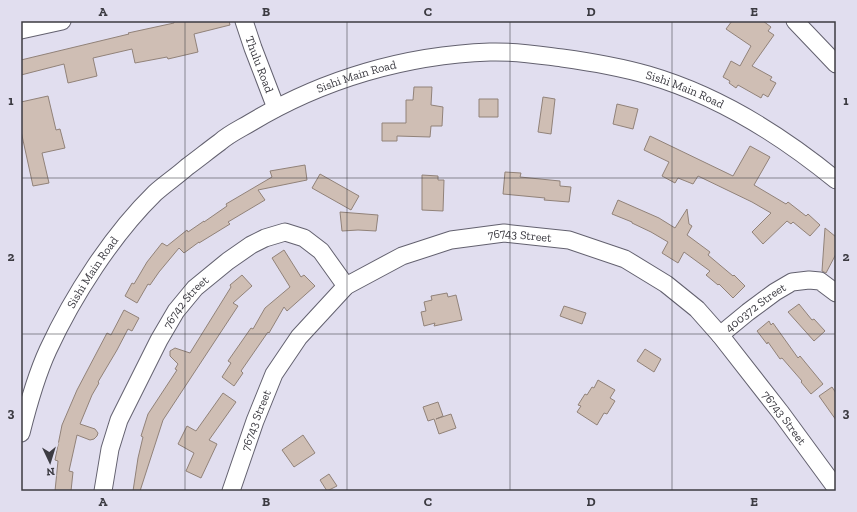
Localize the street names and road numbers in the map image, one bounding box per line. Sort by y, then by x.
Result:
street label: Thulu Road [243,34,277,95]
street label: Sishi Main Road [314,57,398,96]
street label: Sishi Main Road [644,68,727,111]
street label: 76743 Street [487,226,553,245]
street label: Sishi Main Road [64,233,121,311]
street label: 76742 Street [160,272,212,331]
street label: 400372 Street [722,280,789,335]
street label: 76743 Street [238,387,274,453]
street label: 76743 Street [759,388,809,448]

